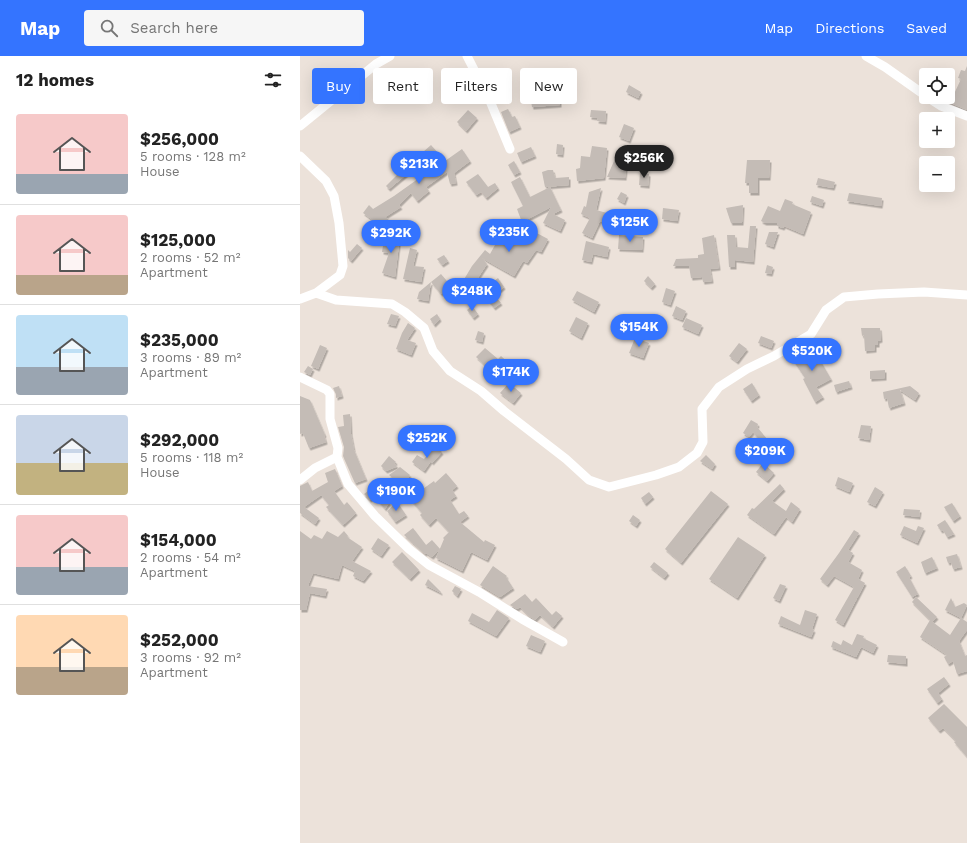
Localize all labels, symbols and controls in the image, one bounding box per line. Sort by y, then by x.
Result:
search box [84,10,364,46]
text: Map [20,17,60,40]
icon: search [98,17,120,39]
text: Search here [130,19,218,37]
text: Map [765,20,793,36]
text: Directions [815,20,884,36]
text: Saved [906,20,947,36]
chip: Buy [312,68,365,104]
chip: Rent [373,68,433,104]
chip: Filters [441,68,512,104]
chip: New [520,68,577,104]
map controls [919,68,955,192]
button: locate [919,68,955,104]
icon: filters [262,69,284,91]
text: 12 homes [16,70,94,90]
button: + [919,112,955,148]
text: $256,000 [140,129,219,149]
icon: home [48,130,96,178]
pin: $256K [616,145,672,179]
text: 5 rooms · 128 m² [140,149,246,164]
text: $256K [624,150,664,165]
pin: $213K [391,151,447,185]
text: $213K [400,156,438,171]
button: − [919,156,955,192]
text: House [140,164,180,179]
pin: $125K [602,209,658,243]
text: $125K [611,214,649,229]
pin: $235K [481,219,537,253]
pin: $292K [363,220,419,254]
text: $235K [489,224,529,239]
text: $292K [371,225,411,240]
text: $125,000 [140,230,216,250]
icon: home [48,231,96,279]
text: 2 rooms · 52 m² [140,250,240,265]
text: Apartment [140,265,208,280]
pin: $248K [444,278,500,312]
text: $248K [451,283,493,298]
pin: $154K [611,314,667,348]
text: $154K [620,319,658,334]
text: $235,000 [140,330,219,350]
icon: home [48,331,96,379]
pin: $520K [784,338,840,372]
text: $520K [791,343,833,358]
text: 3 rooms · 89 m² [140,350,241,365]
pin: $174K [483,359,539,393]
text: $174K [492,364,530,379]
text: Apartment [140,365,208,380]
pin: $252K [399,425,455,459]
text: $292,000 [140,430,219,450]
text: $252K [407,430,447,445]
icon: home [48,431,96,479]
pin: $209K [737,438,793,472]
text: $209K [744,443,786,458]
text: 5 rooms · 118 m² [140,450,243,465]
text: House [140,465,180,480]
pin: $190K [368,478,424,512]
text: $190K [376,483,416,498]
text: $154,000 [140,530,217,550]
icon: home [48,531,96,579]
text: 2 rooms · 54 m² [140,550,241,565]
text: Apartment [140,565,208,580]
text: $252,000 [140,630,219,650]
icon: home [48,631,96,679]
text: 3 rooms · 92 m² [140,650,241,665]
text: Apartment [140,665,208,680]

